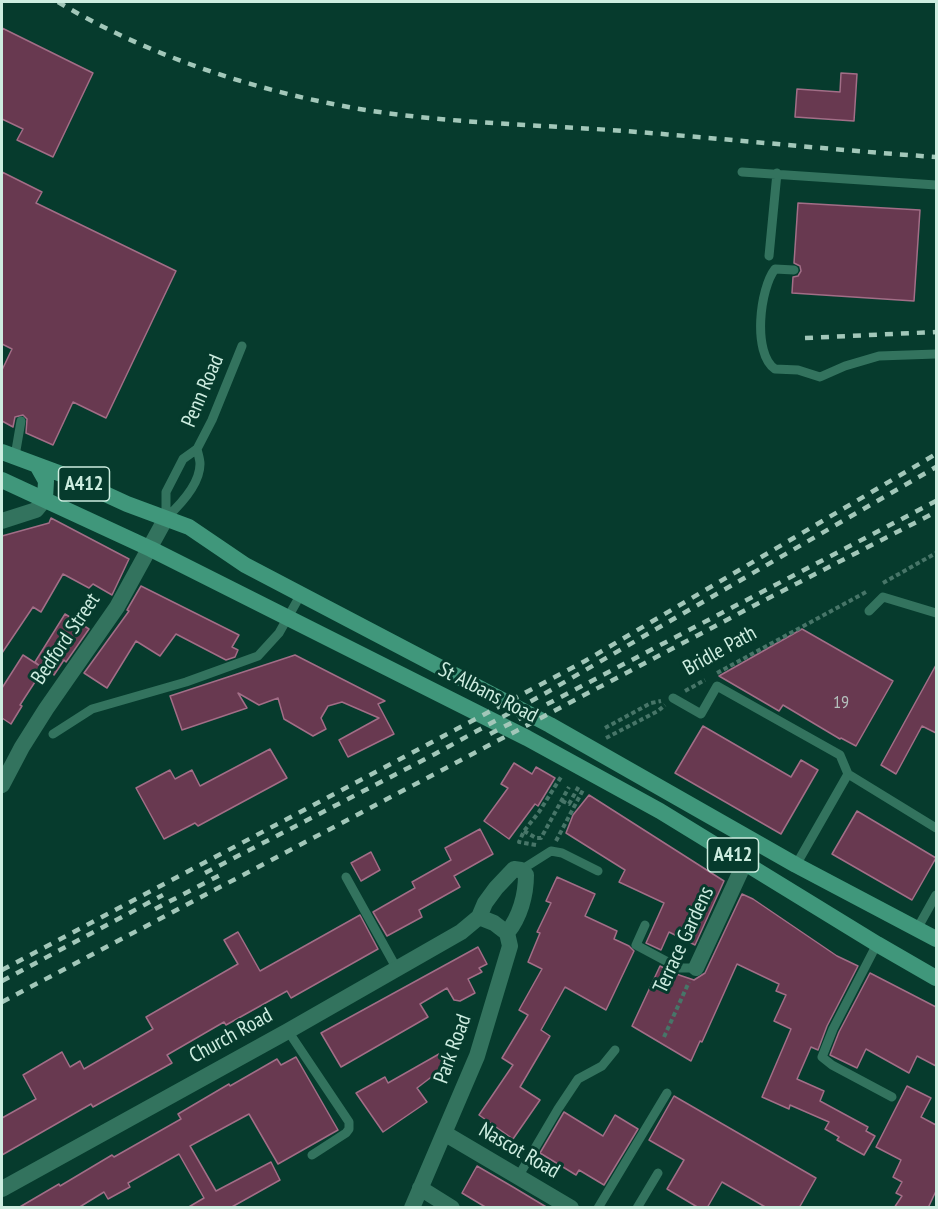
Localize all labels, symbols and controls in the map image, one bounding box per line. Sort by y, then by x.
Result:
street label: Penn Road [177,351,229,431]
road number: A412 [58,467,110,501]
street label: Bedford Street [26,589,106,689]
street label: Bridle Path [679,621,761,681]
street label: St Albans Road [434,657,542,729]
house number: 19 [833,692,849,714]
road number: A412 [708,838,758,872]
street label: Terrace Gardens [648,883,720,997]
street label: Church Road [185,1003,277,1069]
street label: Park Road [429,1011,477,1087]
street label: Nascot Road [474,1118,564,1184]

